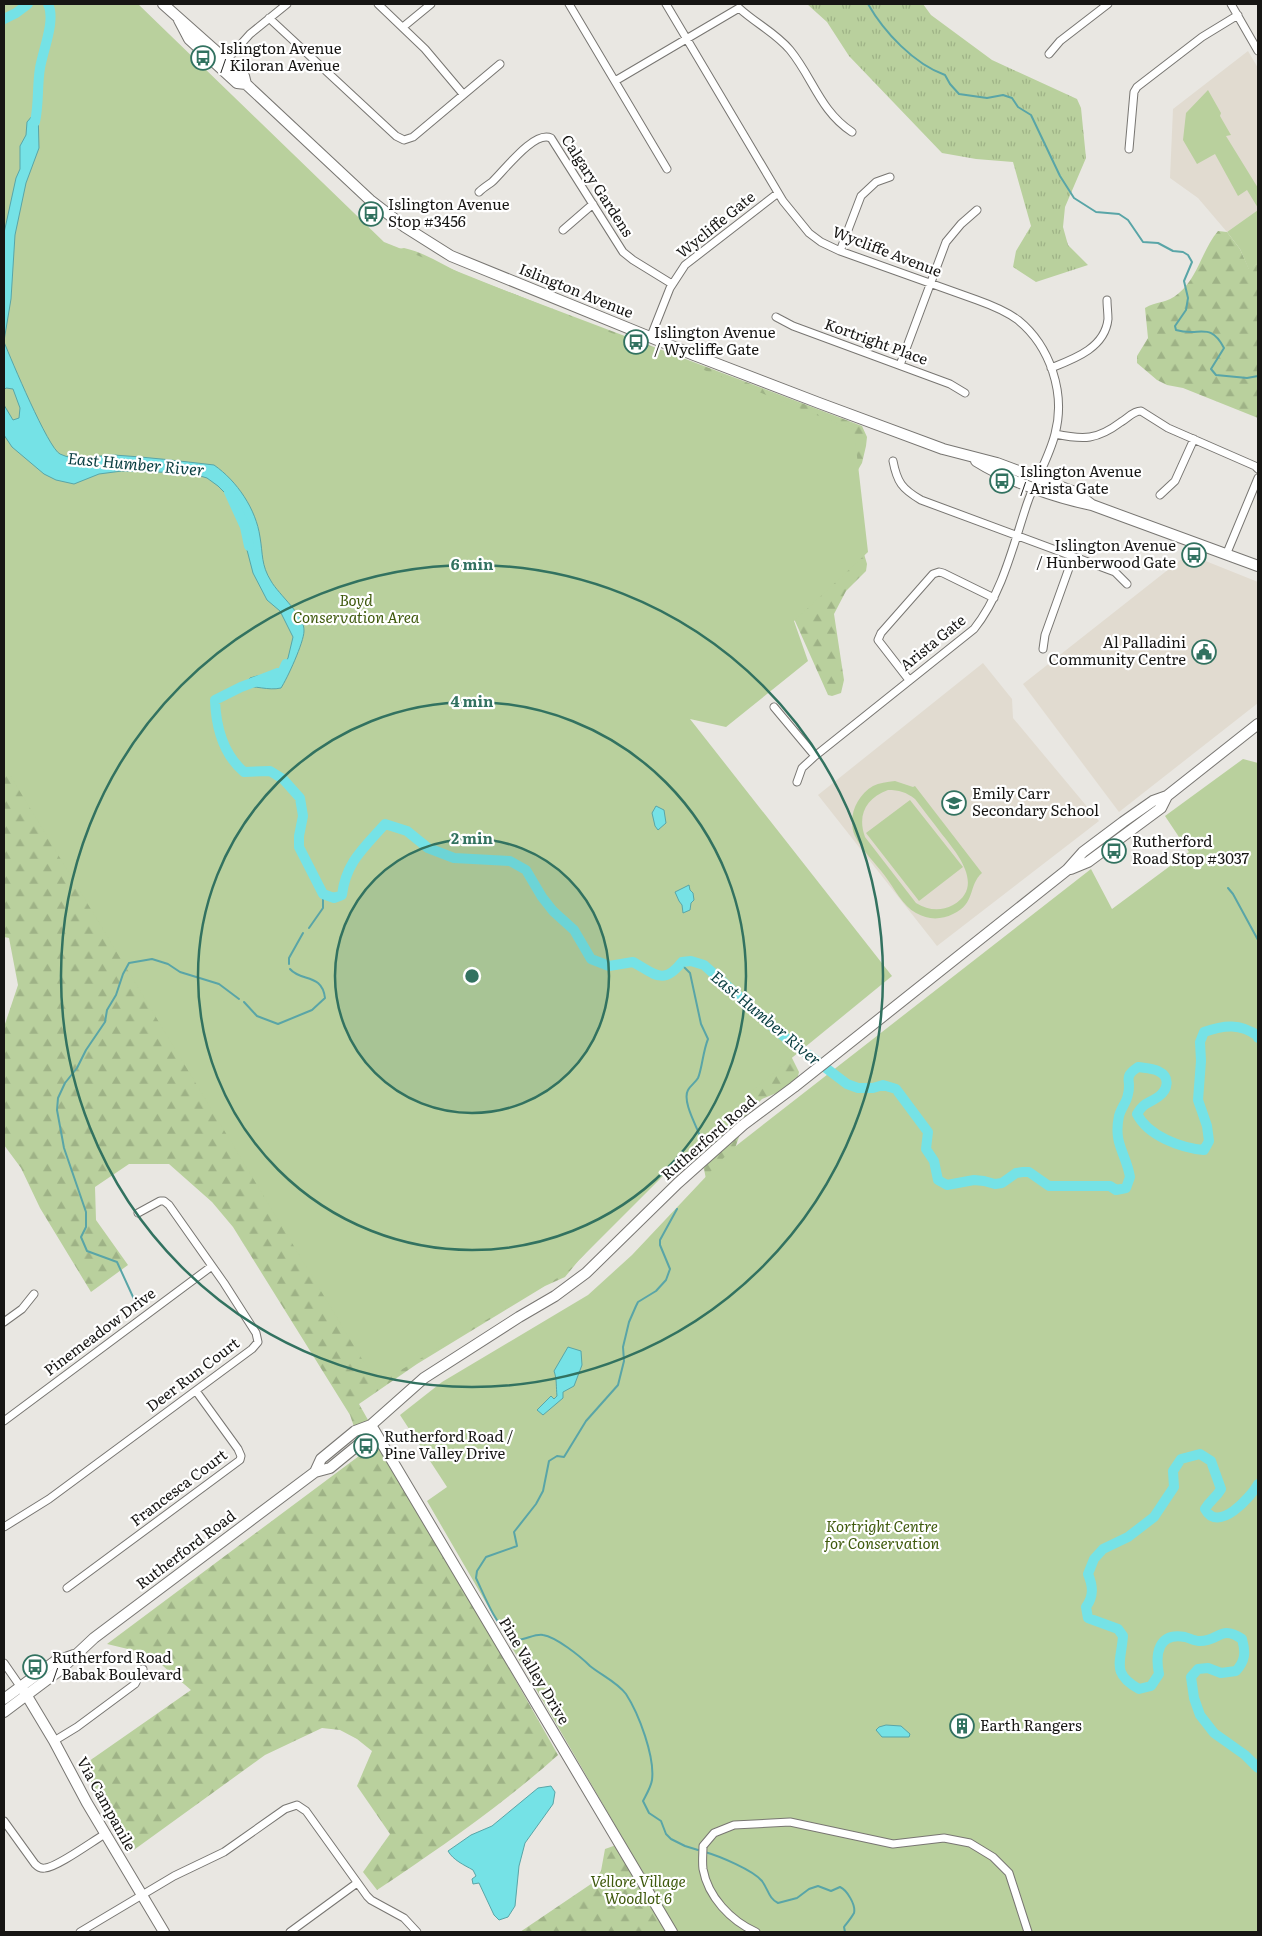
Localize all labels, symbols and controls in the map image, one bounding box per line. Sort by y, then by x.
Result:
place label: Islington Avenue / Kiloran Avenue [220,36,342,76]
bus stop icon: Islington Avenue / Kiloran Avenue [190,45,216,71]
street label: Calgary Gardens [557,130,640,241]
street label: Wycliffe Gate [671,185,760,263]
place label: Islington Avenue Stop #3456 [388,192,510,232]
bus stop icon: Islington Avenue Stop #3456 [358,201,384,227]
street label: Wycliffe Avenue [829,219,946,282]
street label: Islington Avenue [516,256,637,323]
street label: Kortright Place [822,311,932,370]
place label: Islington Avenue / Wycliffe Gate [654,320,776,360]
bus stop icon: Islington Avenue / Wycliffe Gate [623,329,649,355]
water label: East Humber River [67,445,205,481]
place label: Islington Avenue / Arista Gate [1020,459,1142,499]
bus stop icon: Islington Avenue / Arista Gate [989,468,1015,494]
place label: Islington Avenue / Hunberwood Gate [1036,533,1176,573]
bus stop icon: Islington Avenue / Hunberwood Gate [1181,542,1207,568]
text: 6 min [451,552,494,575]
park label: Boyd Conservation Area [293,588,420,628]
street label: Arista Gate [894,608,970,676]
place label: Al Palladini Community Centre [1049,630,1186,670]
public building icon: Al Palladini Community Centre [1191,639,1217,665]
text: 4 min [451,689,494,712]
place label: Emily Carr Secondary School [972,781,1099,821]
school or university icon: Emily Carr Secondary School [941,790,967,816]
text: 2 min [451,826,494,849]
place label: Rutherford Road Stop #3037 [1132,829,1249,869]
bus stop icon: Rutherford Road Stop #3037 [1101,838,1127,864]
water label: East Humber River [706,964,827,1071]
centre of rings [463,967,481,985]
street label: Rutherford Road [655,1089,761,1185]
street label: Pinemeadow Drive [38,1281,160,1381]
street label: Deer Run Court [141,1331,244,1417]
place label: Rutherford Road / Pine Valley Drive [384,1424,514,1464]
bus stop icon: Rutherford Road / Pine Valley Drive [353,1433,379,1459]
street label: Francesca Court [125,1443,231,1531]
street label: Rutherford Road [130,1504,240,1594]
park label: Kortright Centre for Conservation [824,1514,940,1554]
street label: Pine Valley Drive [494,1612,576,1728]
place label: Rutherford Road / Babak Boulevard [52,1645,182,1685]
bus stop icon: Rutherford Road / Babak Boulevard [22,1654,48,1680]
building icon: Earth Rangers [949,1713,975,1739]
place label: Earth Rangers [980,1713,1082,1736]
street label: Via Campanile [72,1752,143,1855]
park label: Vellore Village Woodlot 6 [590,1869,686,1909]

